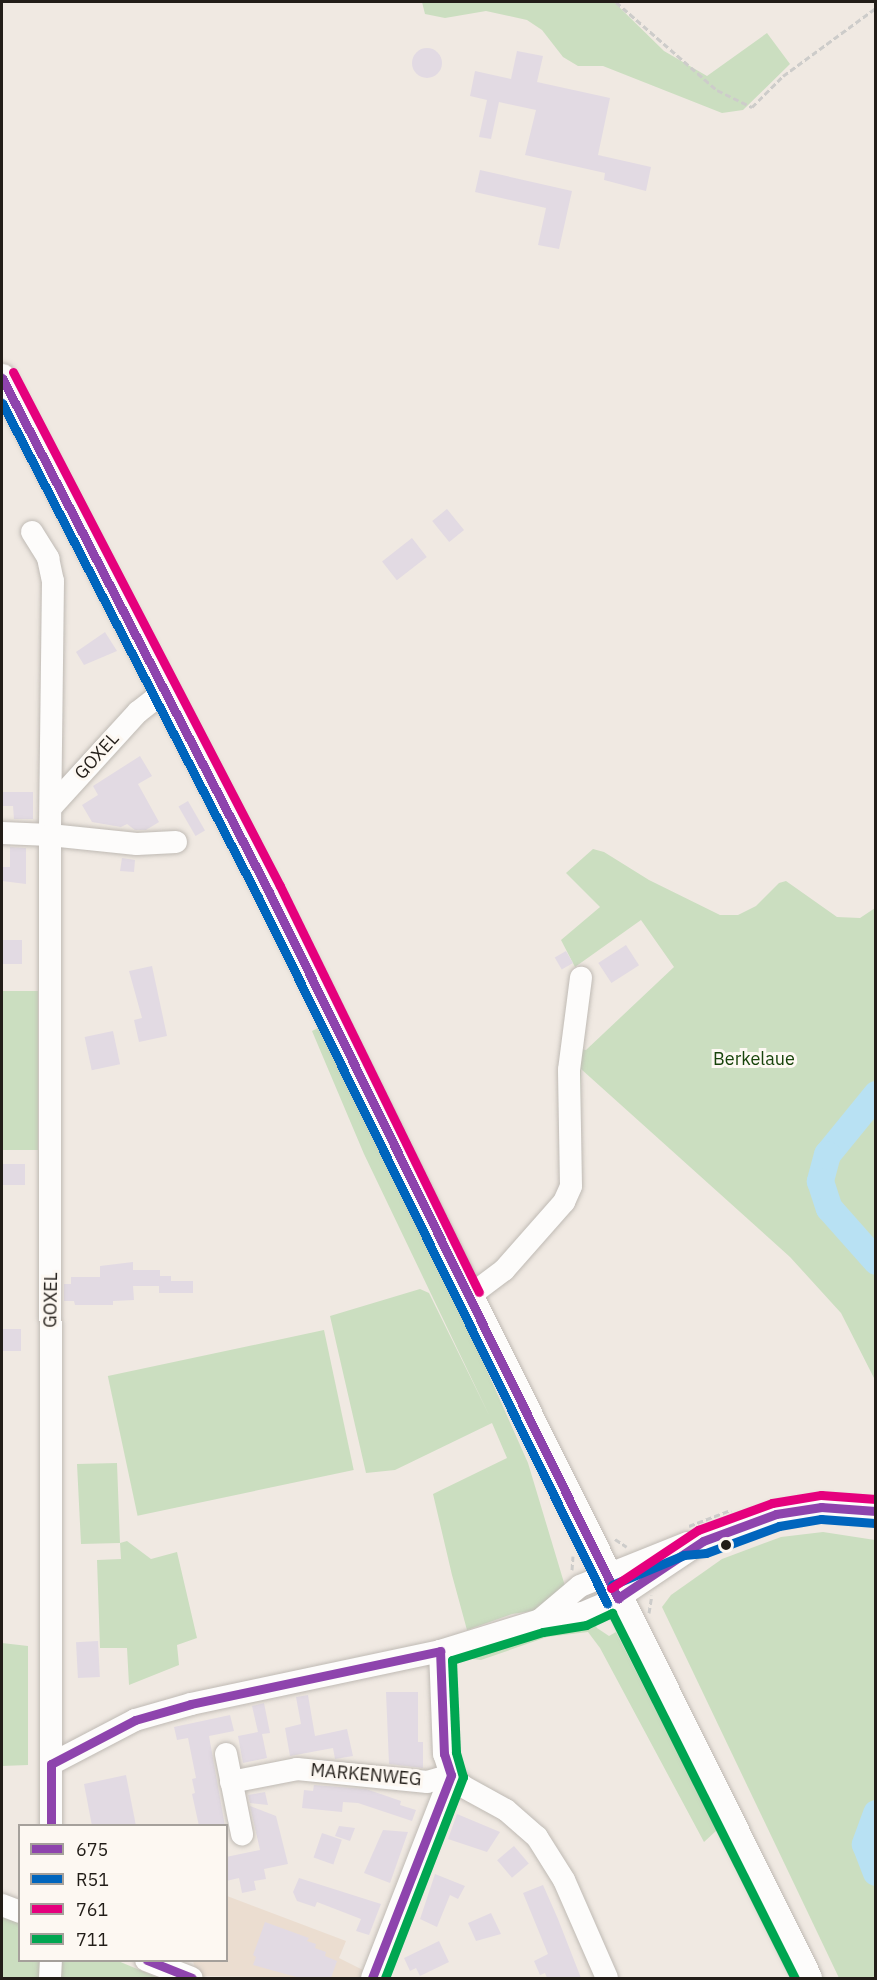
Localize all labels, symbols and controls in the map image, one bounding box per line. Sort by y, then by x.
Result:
street label: GOXEL [70,728,124,784]
park label: Berkelaue [713,1048,795,1070]
street label: GOXEL [40,1272,62,1328]
unlabelled marker [720,1539,732,1551]
street label: MARKENWEG [310,1759,422,1791]
legend [18,1824,228,1962]
text: 675 [76,1838,108,1861]
text: R51 [76,1868,109,1891]
text: 761 [76,1898,108,1921]
text: 711 [76,1928,108,1951]

